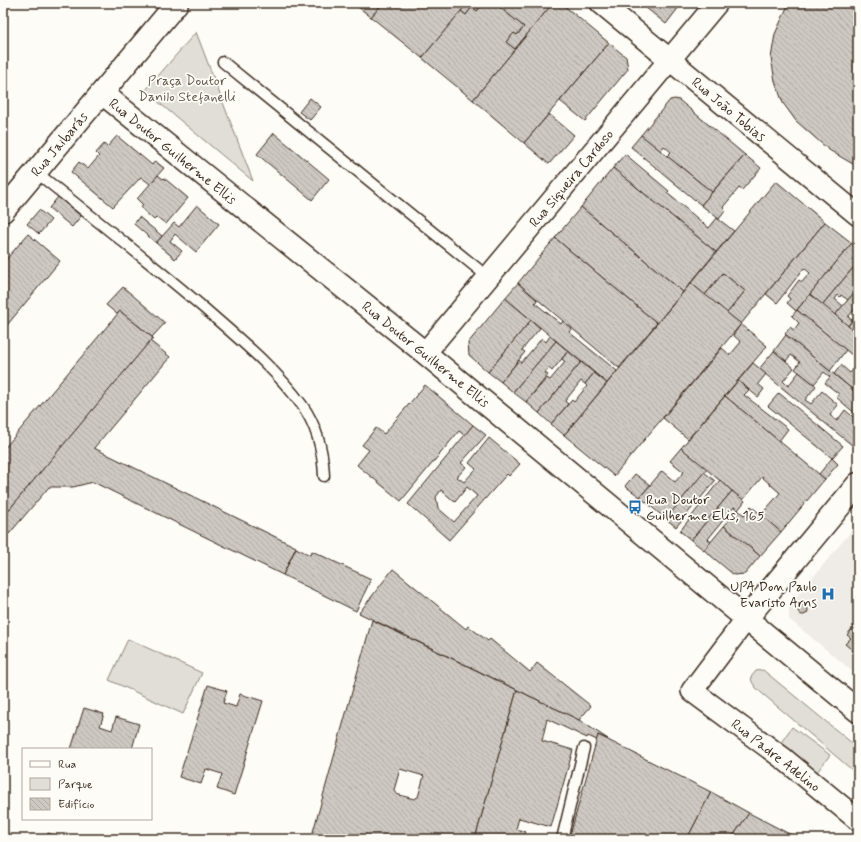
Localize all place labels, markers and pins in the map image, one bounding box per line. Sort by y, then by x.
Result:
place label: Rua Doutor Guilherme Elis, 165 [646,491,765,525]
bus stop icon: Rua Doutor Guilherme Elis, 165 [627,499,643,515]
place label: UPA Don Paulo Evaristo Arns [730,578,817,612]
hospital icon: UPA Don Paulo Evaristo Arns [820,586,836,602]

